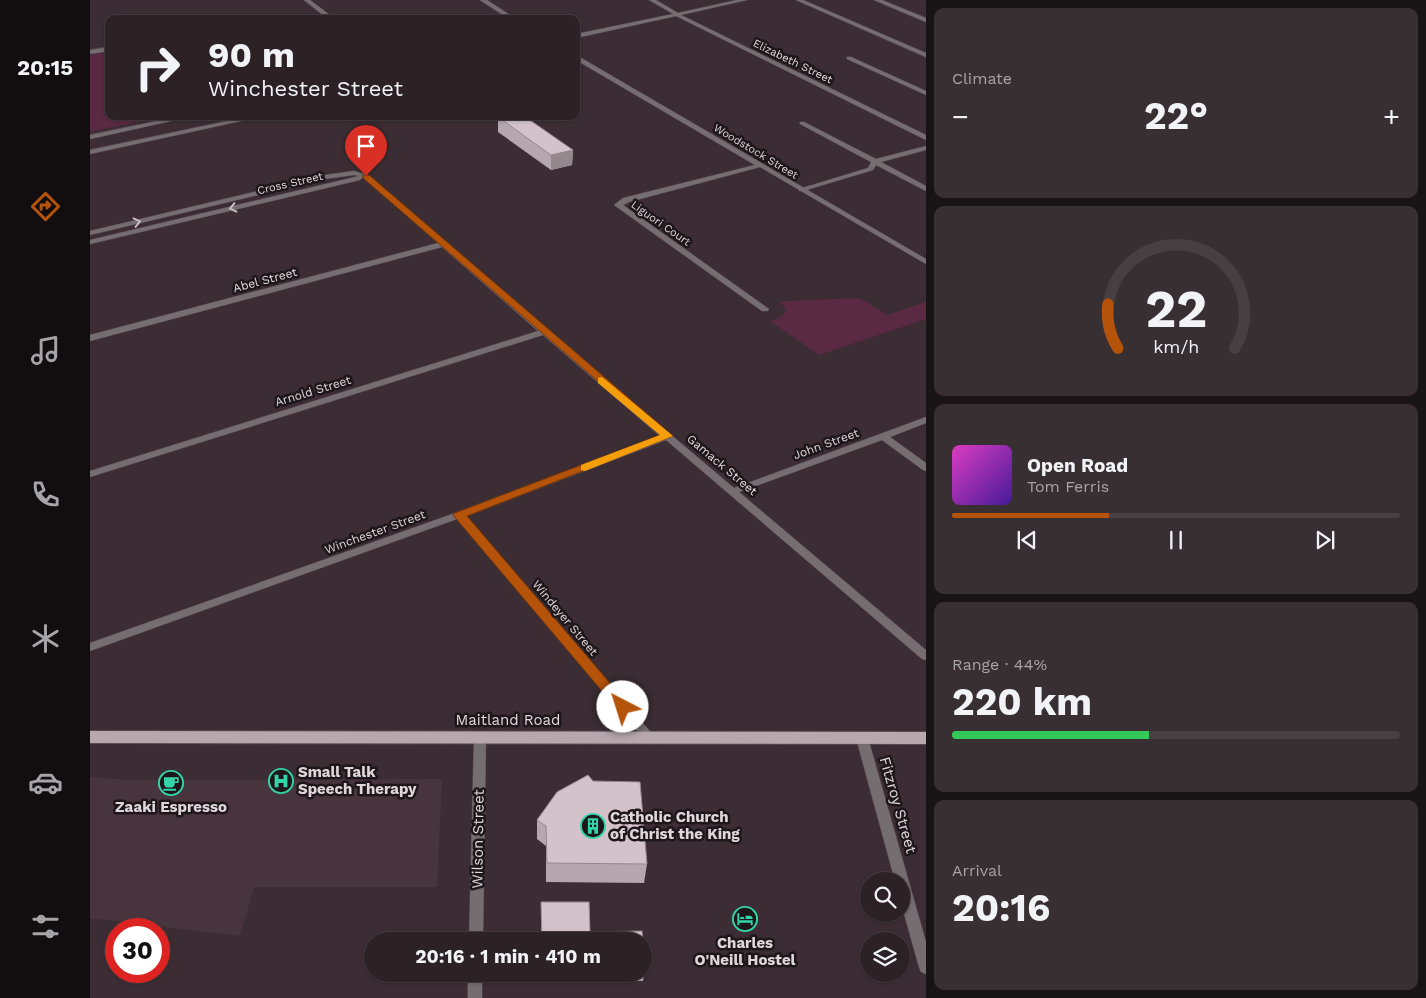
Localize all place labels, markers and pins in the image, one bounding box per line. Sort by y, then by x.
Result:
pin [345,125,387,176]
place label: Small Talk Speech Therapy [298,763,417,798]
hospital icon: Small Talk Speech Therapy [268,768,294,794]
cafe icon: Zaaki Espresso [158,770,184,796]
place label: Zaaki Espresso [115,798,227,816]
place label: Catholic Church of Christ the King [610,808,740,843]
building icon: Catholic Church of Christ the King [580,813,606,839]
hotel icon: Charles O'Neill Hostel [732,906,758,932]
place label: Charles O'Neill Hostel [694,934,796,969]

